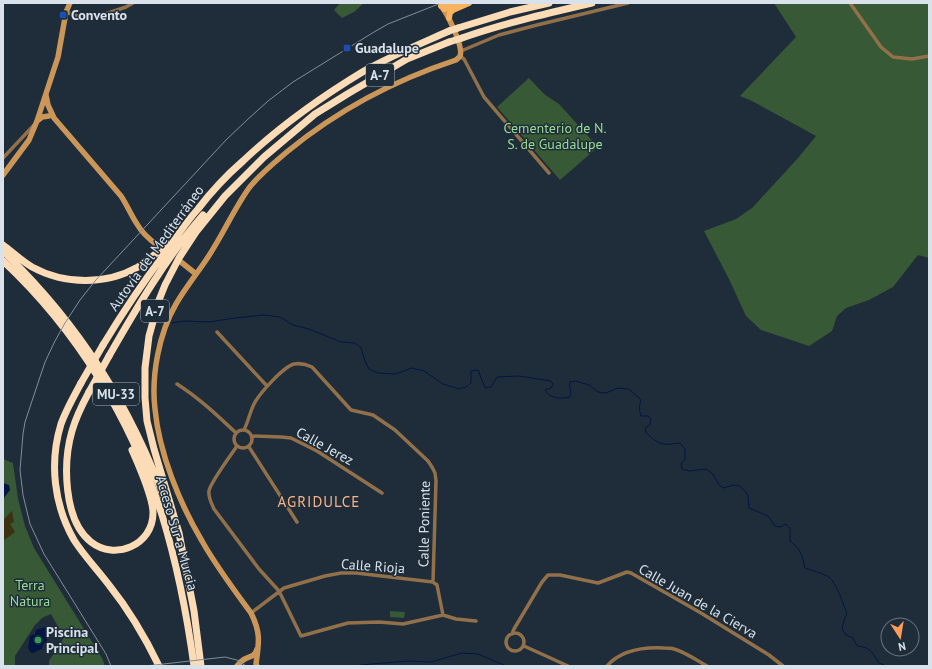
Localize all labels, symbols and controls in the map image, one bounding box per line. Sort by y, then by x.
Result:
place label: Convento [71,6,128,24]
marker: Convento [58,10,68,20]
place label: Guadalupe [355,39,419,57]
marker: Guadalupe [342,43,352,53]
road number: A-7 [366,64,394,86]
park label: Cementerio de N. S. de Guadalupe [503,119,607,153]
street label: Autovía del Mediterráneo [104,182,208,314]
road number: A-7 [141,300,169,322]
road number: MU-33 [93,383,139,405]
street label: Calle Jerez [293,423,357,469]
street label: Acceso Sur a Murcia [152,473,202,593]
street label: Calle Poniente [414,481,434,567]
district label: AGRIDULCE [278,492,360,511]
street label: Calle Rioja [340,555,406,577]
street label: Calle Juan de la Cierva [635,560,761,642]
park label: Terra Natura [10,576,50,610]
north arrow [880,617,920,657]
place label: Piscina Principal [46,623,99,657]
marker: Piscina Principal [33,635,43,645]
text: N [897,639,907,654]

